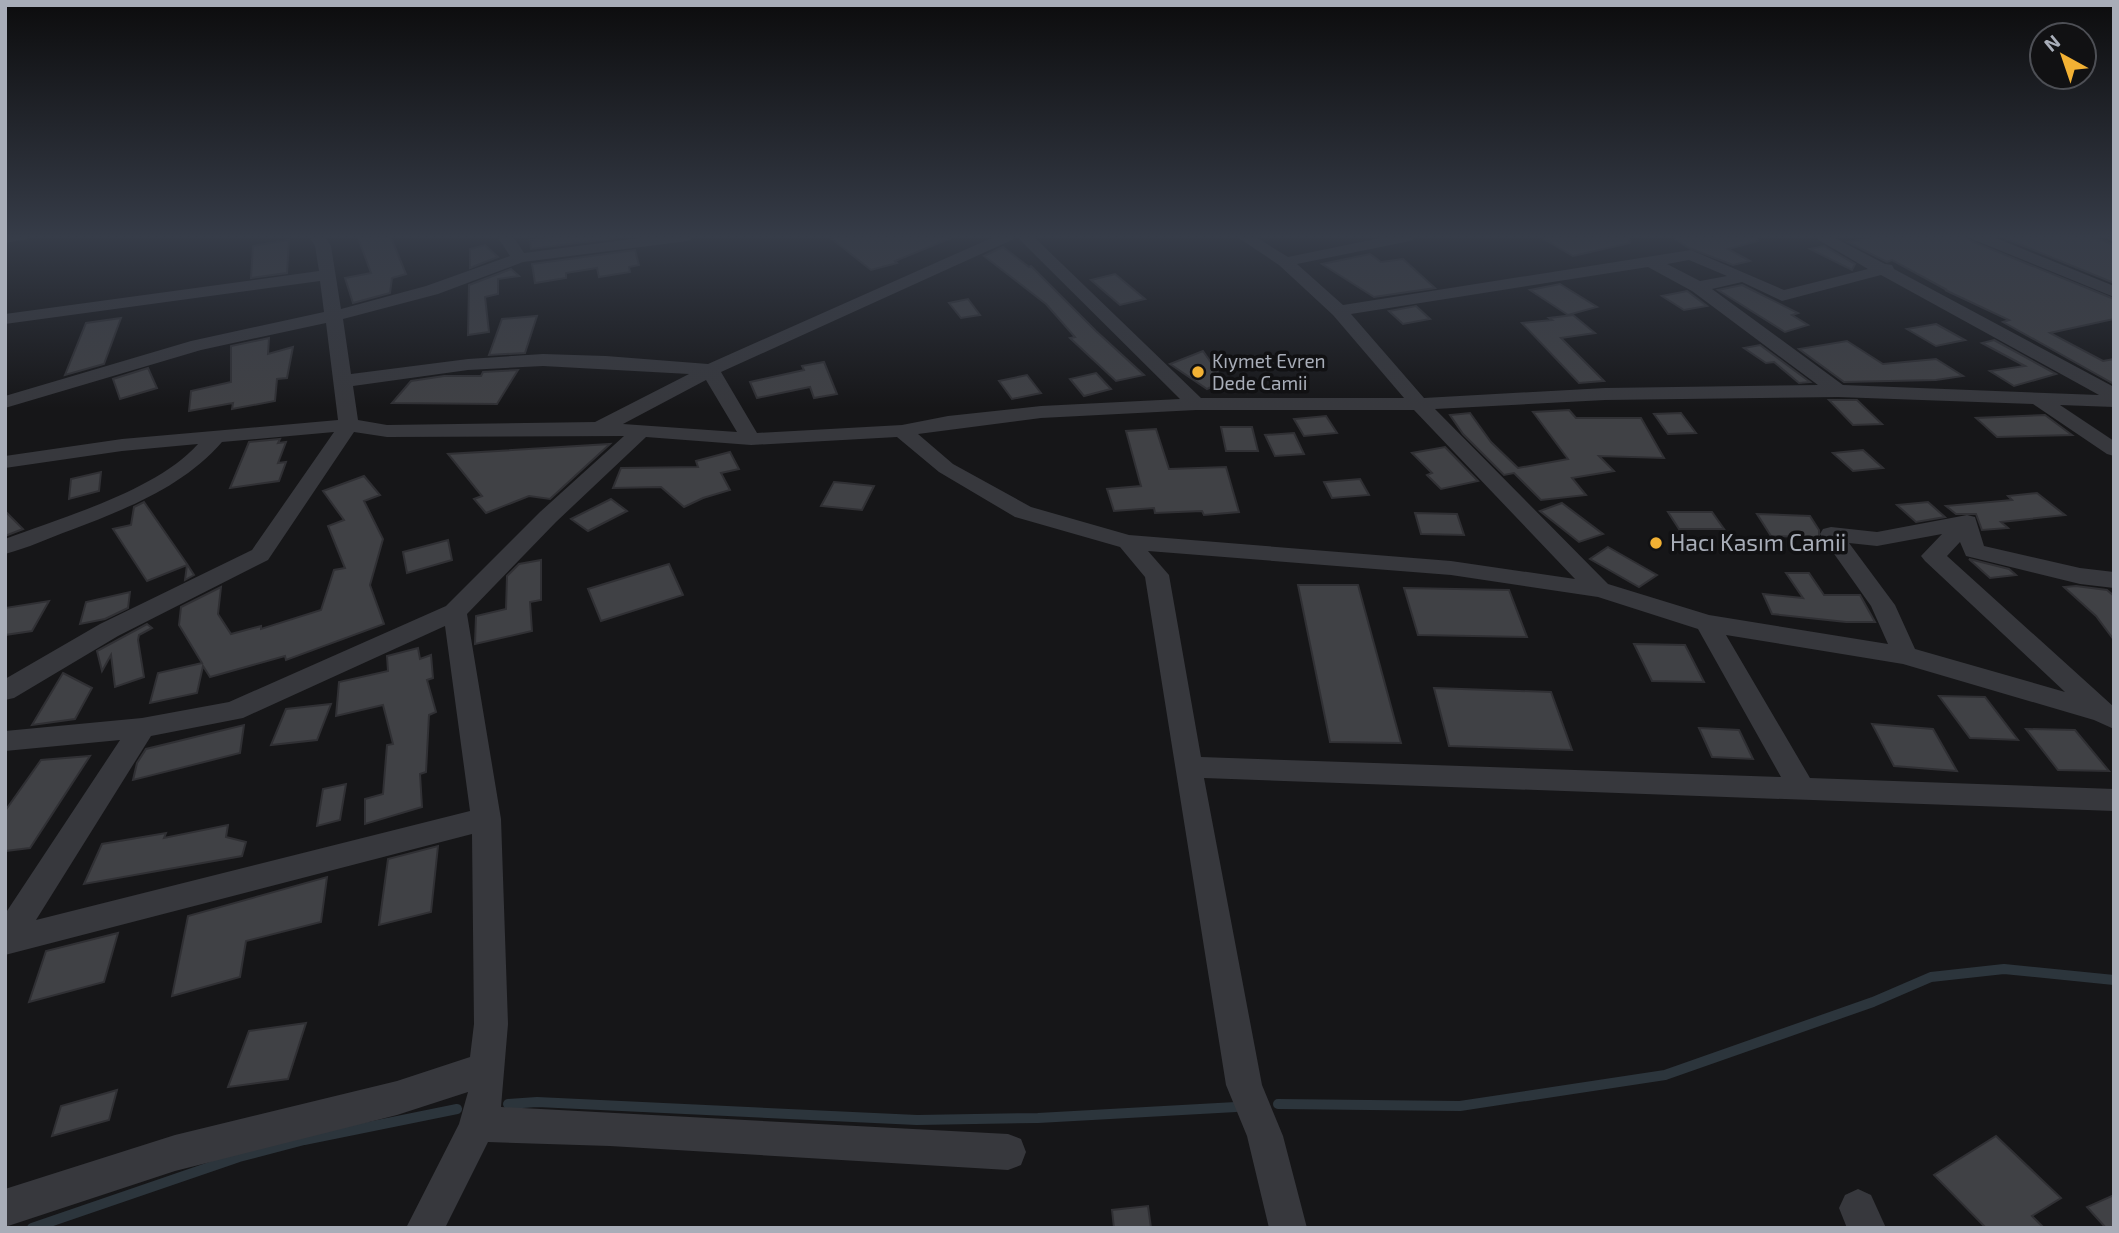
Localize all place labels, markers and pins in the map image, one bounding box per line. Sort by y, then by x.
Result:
place label: Kıymet Evren Dede Camii [1212,349,1326,394]
marker: Kıymet Evren Dede Camii [1190,364,1206,380]
place label: Hacı Kasım Camii [1670,528,1846,556]
marker: Hacı Kasım Camii [1648,535,1664,551]

